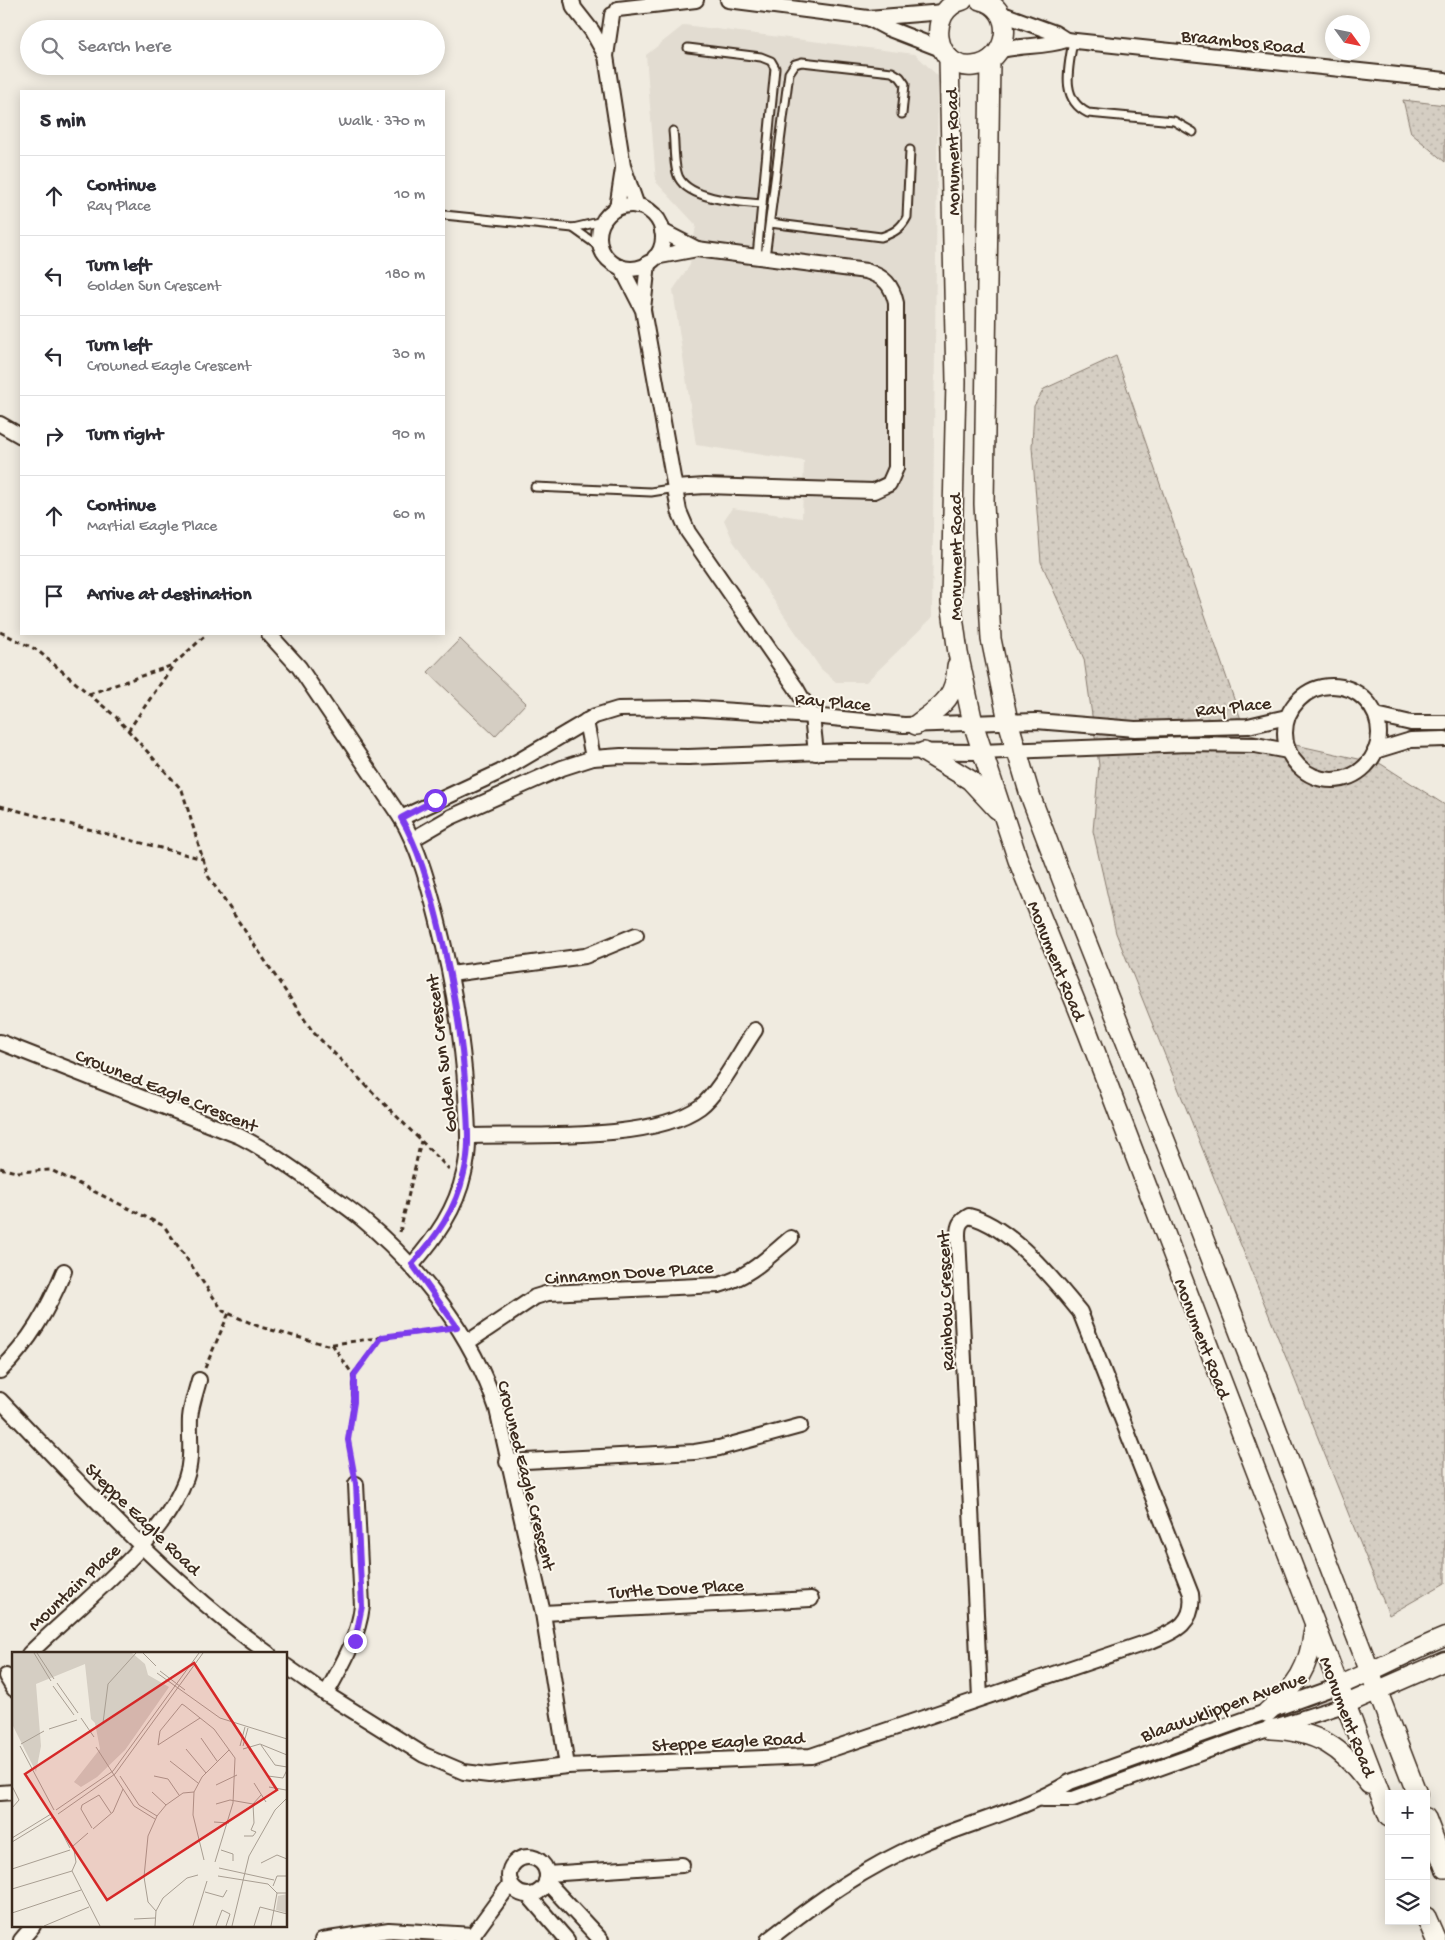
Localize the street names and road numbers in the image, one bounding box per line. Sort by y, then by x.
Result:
street label: Braambos Road [1179,25,1307,62]
street label: Monument Road [942,86,967,216]
street label: Monument Road [946,492,969,621]
street label: Ray Place [794,689,872,718]
street label: Ray Place [1194,693,1272,724]
street label: Monument Road [1020,898,1090,1026]
street label: Golden Sun Crescent [422,971,465,1134]
street label: Crowned Eagle Crescent [71,1045,262,1140]
street label: Rainbow Crescent [933,1228,961,1371]
street label: Cinnamon Dove PLace [544,1257,715,1292]
street label: Monument Road [1167,1276,1235,1404]
street label: Crowned Eagle Crescent [490,1379,560,1575]
street label: Steppe Eagle Road [79,1459,206,1583]
street label: Mountain Place [24,1540,127,1637]
street label: Turtle Dove Place [607,1575,745,1606]
street label: Monument Road [1312,1654,1380,1782]
street label: Blaauwklippen Avenue [1137,1668,1310,1749]
street label: Steppe Eagle Road [651,1728,807,1759]

